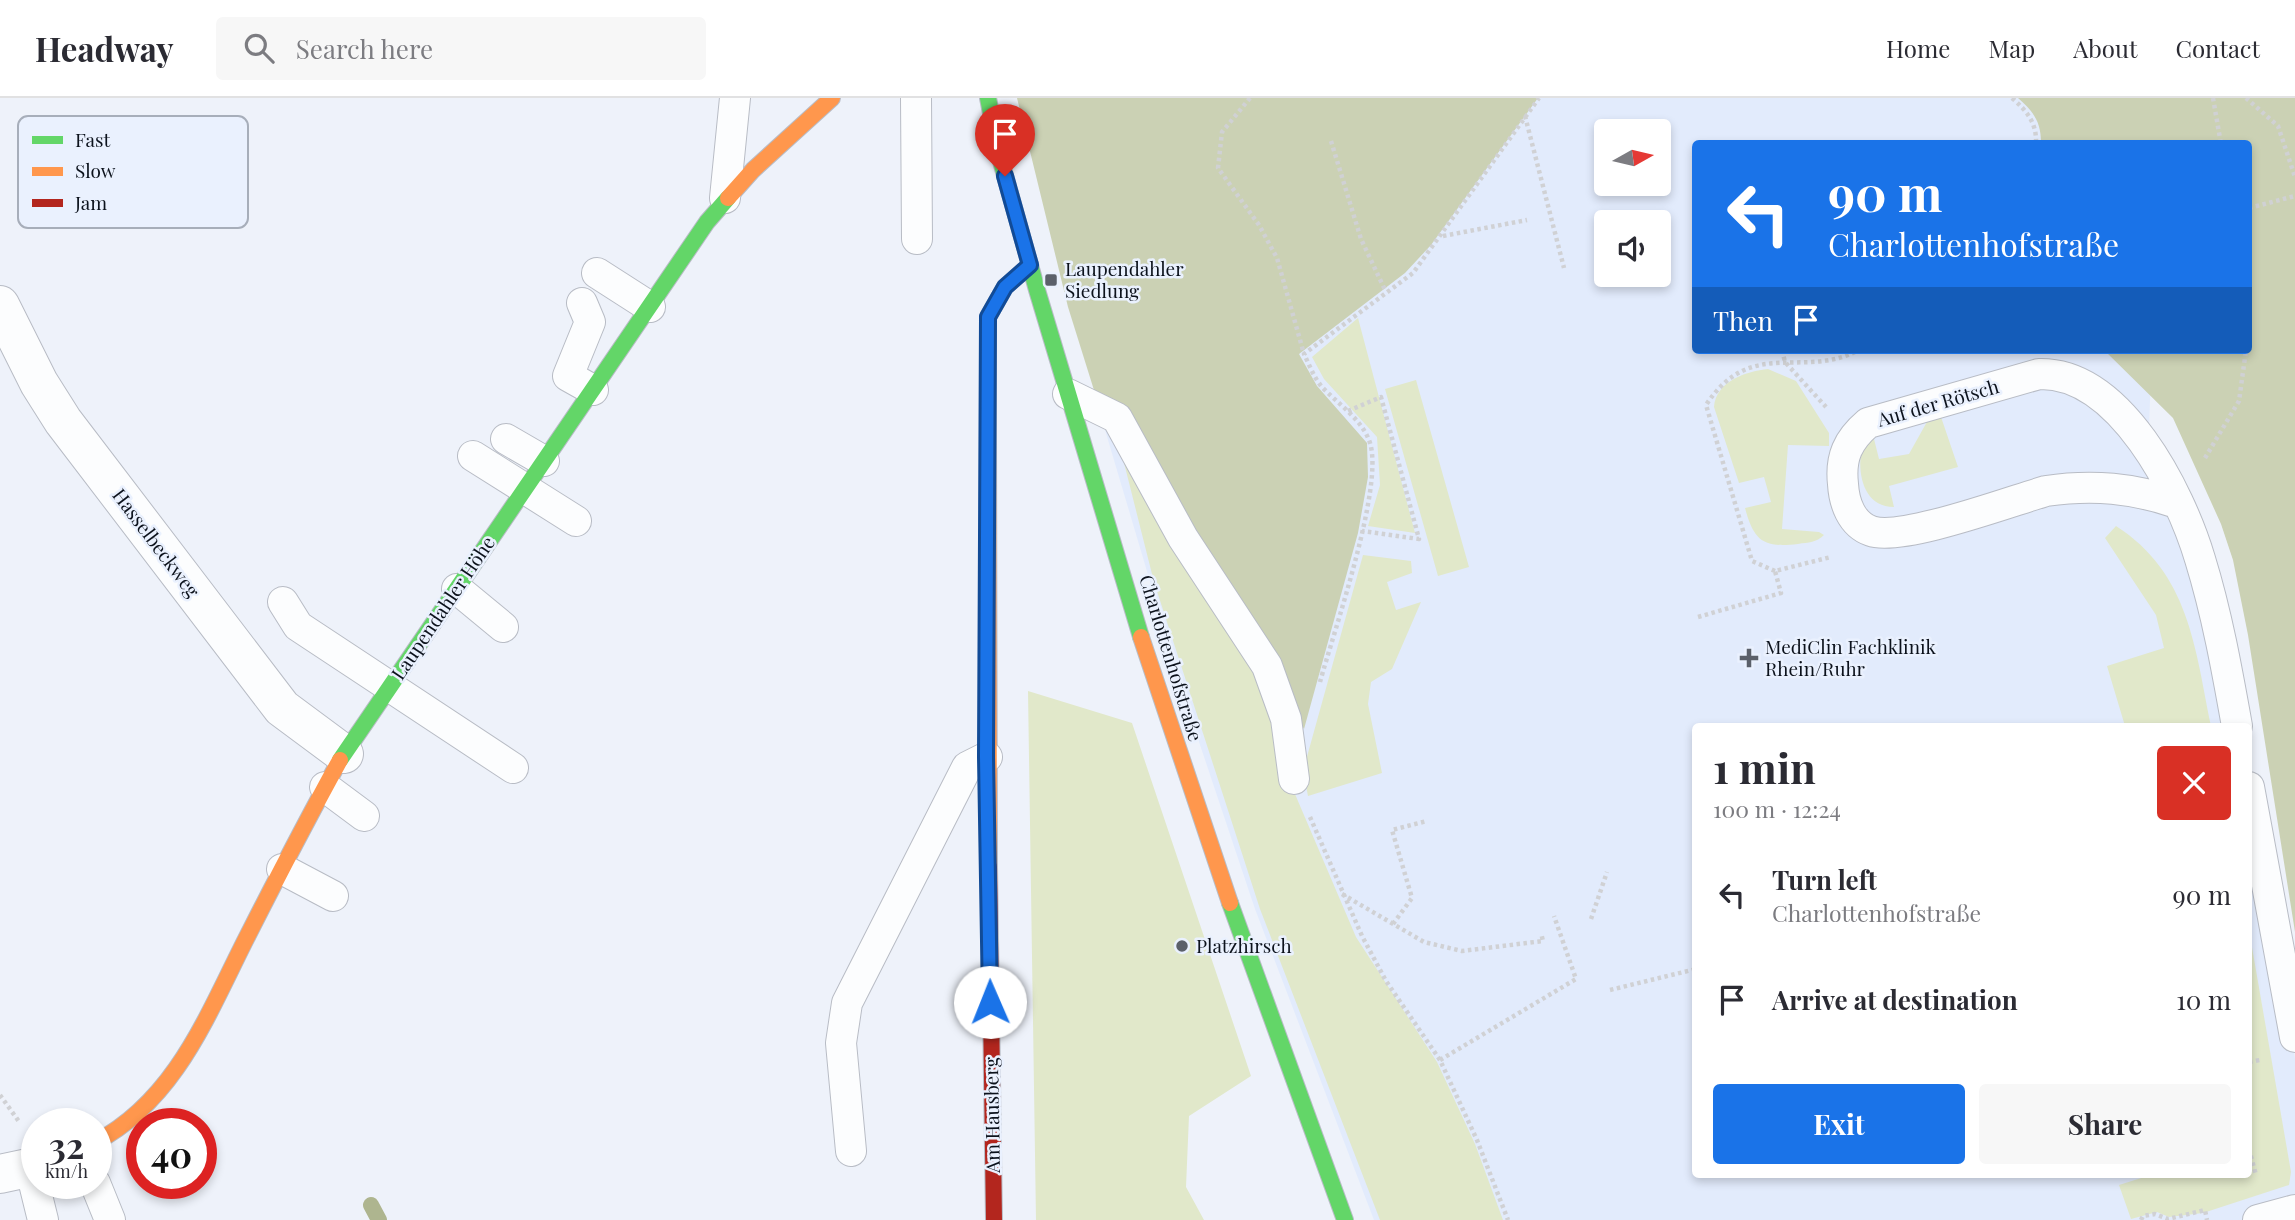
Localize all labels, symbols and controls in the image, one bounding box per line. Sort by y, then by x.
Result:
search box [216,17,706,80]
text: Headway [35,26,174,70]
icon: search [240,29,278,67]
text: Search here [296,31,433,66]
text: Home [1886,32,1950,64]
text: Map [1988,32,2035,64]
text: About [2073,32,2137,64]
text: Contact [2175,32,2260,64]
pin [975,104,1035,176]
icon: arrive [986,115,1024,153]
legend [18,116,248,228]
north arrow [1594,119,1671,196]
map controls [1594,119,1671,287]
text: Fast [75,126,111,152]
text: Slow [75,157,116,183]
text: 90 m [1828,159,1942,224]
icon: left [1713,168,1804,259]
text: Jam [74,189,107,215]
button: sound [1594,210,1671,287]
text: Charlottenhofstraße [1828,222,2119,265]
place label: Laupendahler Siedlung [1065,255,1184,303]
marker: Laupendahler Siedlung [1043,272,1059,288]
icon: arrive [1787,301,1825,339]
text: Then [1713,303,1773,338]
street label: Auf der Rötsch [1873,372,2002,432]
street label: Hasselbeckweg [107,483,206,602]
street label: Laupendahler Höhe [384,531,500,684]
street label: Charlottenhofstraße [1134,571,1210,744]
place label: MediClin Fachklinik Rhein/Ruhr [1765,633,1937,681]
marker: MediClin Fachklinik Rhein/Ruhr [1739,648,1759,668]
text: 1 min [1713,739,1816,795]
button: close [2157,746,2231,820]
text: 100 m · 12:24 [1713,793,1841,824]
text: Turn left [1772,862,1877,897]
icon: left [1713,876,1751,914]
text: 90 m [2173,877,2231,912]
text: Charlottenhofstraße [1772,897,1981,928]
place label: Platzhirsch [1196,932,1292,958]
marker: Platzhirsch [1174,938,1190,954]
position arrow [953,965,1027,1039]
icon: arrive [1713,981,1751,1019]
text: Arrive at destination [1772,982,2018,1017]
text: 10 m [2176,982,2231,1017]
street label: Am Hausberg [977,1057,1005,1174]
button: Exit [1713,1084,1965,1164]
button: Share [1979,1084,2231,1164]
speed limit sign: 40 [126,1108,217,1199]
text: 32 [49,1121,84,1168]
text: km/h [45,1159,88,1183]

